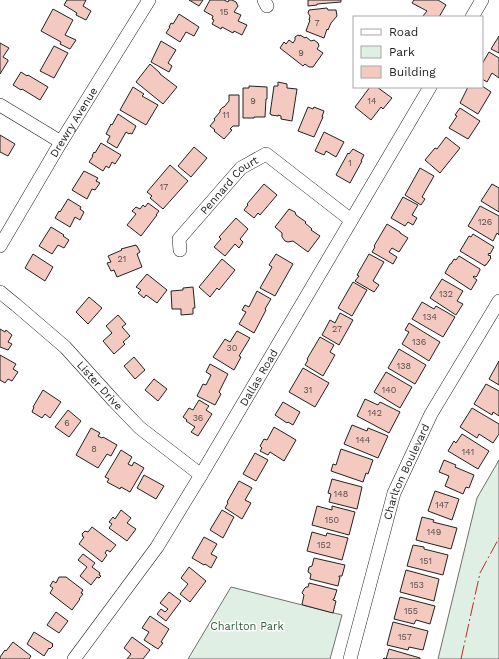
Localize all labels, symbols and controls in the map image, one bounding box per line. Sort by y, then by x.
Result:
house number: 15 [220,7,228,17]
legend [353,16,483,88]
house number: 7 [314,18,320,28]
text: Road [389,25,418,39]
text: Park [389,45,415,59]
house number: 9 [298,48,304,58]
text: Building [389,65,436,79]
street label: Drewry Avenue [47,85,100,160]
house number: 9 [250,96,256,106]
house number: 14 [367,96,377,106]
house number: 11 [222,110,230,120]
street label: Pennard Court [198,154,261,217]
house number: 1 [348,158,352,168]
house number: 17 [160,182,168,192]
house number: 126 [478,217,492,227]
house number: 21 [118,254,126,264]
house number: 132 [439,289,453,299]
house number: 134 [423,312,438,322]
house number: 27 [332,324,342,334]
house number: 136 [412,337,426,347]
house number: 30 [227,343,238,353]
street label: Dallas Road [237,347,281,408]
street label: Lister Drive [74,359,125,413]
house number: 138 [397,361,411,371]
house number: 31 [304,385,312,395]
house number: 140 [382,385,397,395]
house number: 142 [368,408,382,418]
house number: 36 [193,413,203,423]
house number: 6 [64,418,70,428]
street label: Charlton Boulevard [381,422,433,521]
house number: 144 [356,435,371,445]
house number: 8 [91,444,97,454]
house number: 141 [462,447,474,457]
house number: 148 [334,489,348,499]
house number: 147 [435,500,449,510]
house number: 150 [325,515,340,525]
house number: 149 [427,527,441,537]
house number: 152 [317,540,331,550]
house number: 151 [420,556,432,566]
house number: 153 [410,580,424,590]
house number: 155 [404,606,418,616]
park label: Charlton Park [210,620,284,633]
house number: 157 [398,632,412,642]

